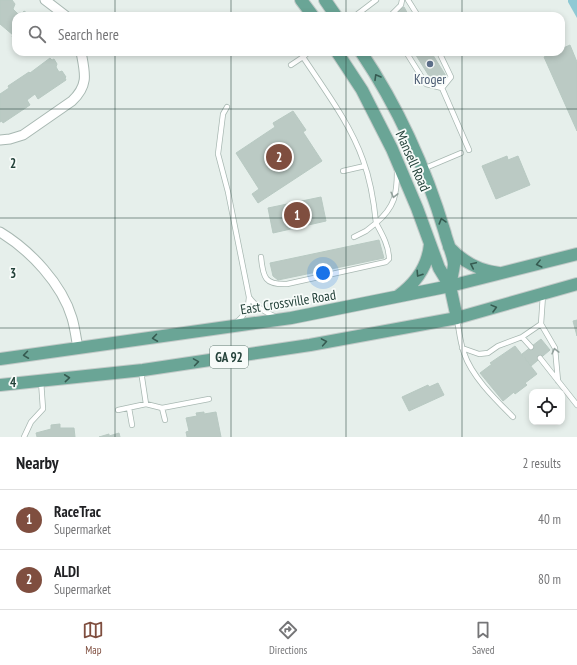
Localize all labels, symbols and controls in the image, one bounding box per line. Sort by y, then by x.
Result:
search box [12,12,565,56]
icon: search [26,23,48,45]
text: Search here [58,25,119,44]
marker: Kroger [425,59,435,69]
place label: Kroger [414,70,446,88]
one-way arrow [374,74,381,81]
street label: Mansell Road [392,128,434,194]
pin: 2 [266,142,292,172]
text: 2 [10,155,16,172]
one-way arrow [391,192,399,198]
pin: 1 [284,200,310,230]
one-way arrow [438,218,446,225]
one-way arrow [536,259,543,268]
one-way arrow [470,262,477,270]
your location [313,263,333,283]
text: 3 [10,265,16,282]
one-way arrow [416,270,424,277]
street label: East Crossville Road [239,286,337,318]
one-way arrow [491,304,498,312]
one-way arrow [152,333,158,342]
one-way arrow [321,338,327,347]
road number: GA 92 [210,346,248,368]
one-way arrow [551,347,559,354]
one-way arrow [23,350,29,359]
one-way arrow [192,358,199,367]
text: 4 [10,374,17,391]
one-way arrow [64,374,70,383]
map controls [529,389,565,425]
button: locate [529,389,565,425]
text: Nearby [16,452,59,474]
text: 2 results [522,455,561,472]
text: RaceTrac [54,502,101,521]
text: 1 [26,511,32,528]
text: 40 m [538,511,561,528]
text: Supermarket [54,521,111,538]
text: ALDI [54,562,79,581]
text: 2 [26,571,32,588]
text: 80 m [538,571,561,588]
text: Supermarket [54,581,111,598]
tab: Map [82,619,104,657]
tab: Directions [269,619,307,657]
tab: Saved [472,619,495,657]

